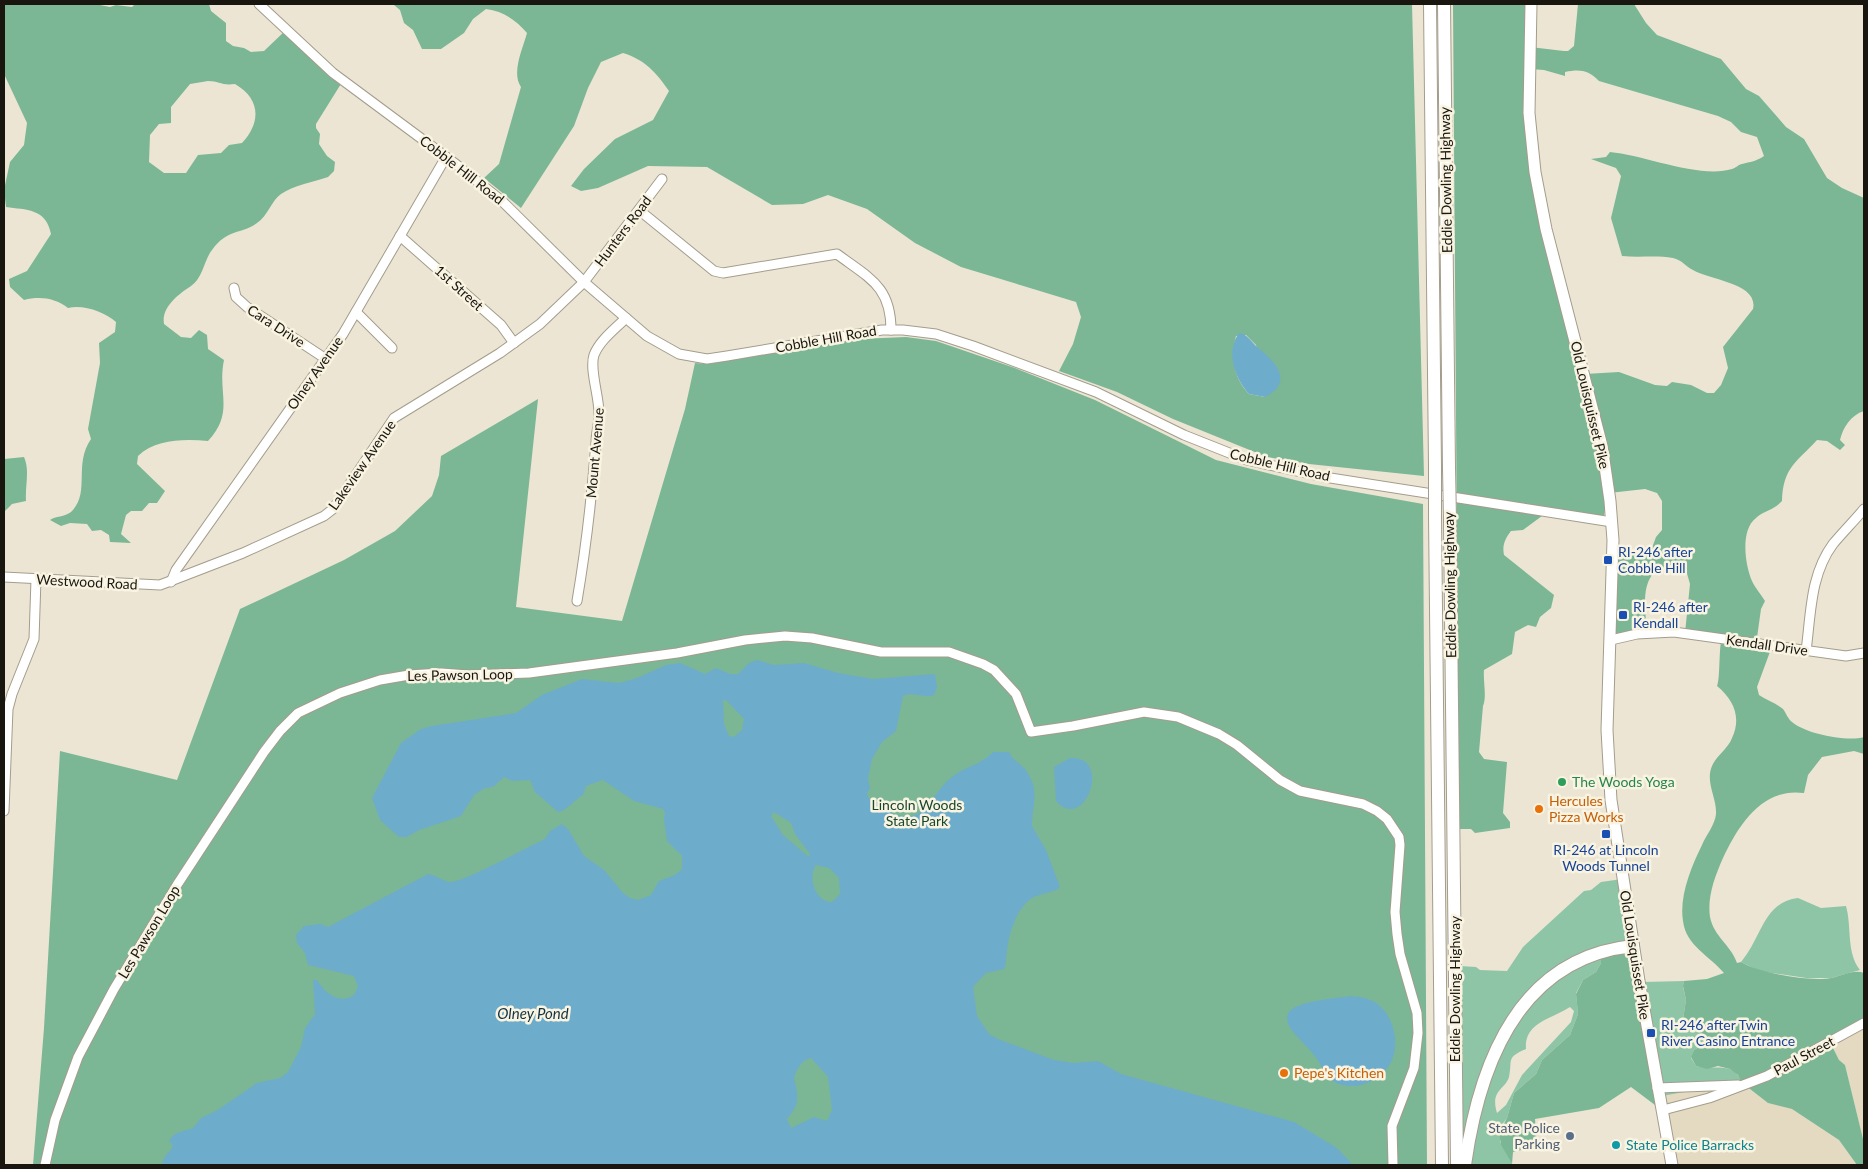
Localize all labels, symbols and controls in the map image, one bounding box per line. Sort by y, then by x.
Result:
street label: Eddie Dowling Highway [1436,106,1455,253]
street label: Cobble Hill Road [417,131,508,208]
street label: Hunters Road [590,192,655,269]
street label: 1st Street [431,261,487,314]
street label: Cara Drive [244,301,308,350]
street label: Cobble Hill Road [774,321,878,356]
street label: Olney Avenue [283,333,346,413]
street label: Old Louisquisset Pike [1568,339,1613,470]
street label: Mount Avenue [582,407,607,499]
street label: Lakeview Avenue [324,416,399,513]
street label: Cobble Hill Road [1228,445,1332,484]
street label: Eddie Dowling Highway [1440,511,1459,658]
place label: RI-246 after Cobble Hill [1618,543,1693,576]
marker: RI-246 after Cobble Hill [1602,554,1614,566]
street label: Westwood Road [36,570,138,593]
place label: RI-246 after Kendall [1633,598,1708,631]
marker: RI-246 after Kendall [1617,609,1629,621]
street label: Kendall Drive [1725,630,1809,659]
street label: Les Pawson Loop [407,665,513,684]
place label: The Woods Yoga [1572,773,1675,790]
marker: The Woods Yoga [1556,776,1568,788]
place label: Hercules Pizza Works [1549,792,1624,825]
park label: Lincoln Woods State Park [872,796,962,829]
marker: Hercules Pizza Works [1533,803,1545,815]
marker: RI-246 at Lincoln Woods Tunnel [1600,828,1612,840]
place label: RI-246 at Lincoln Woods Tunnel [1553,841,1659,874]
street label: Les Pawson Loop [114,882,183,981]
street label: Old Louisquisset Pike [1617,889,1654,1021]
street label: Eddie Dowling Highway [1446,915,1463,1062]
water label: Olney Pond [497,1004,569,1022]
place label: RI-246 after Twin River Casino Entrance [1661,1016,1795,1049]
marker: RI-246 after Twin River Casino Entrance [1645,1027,1657,1039]
street label: Paul Street [1770,1032,1837,1079]
place label: Pepe's Kitchen [1294,1064,1384,1081]
marker: Pepe's Kitchen [1278,1067,1290,1079]
place label: State Police Parking [1488,1119,1560,1152]
marker: State Police Parking [1564,1130,1576,1142]
place label: State Police Barracks [1626,1136,1754,1153]
marker: State Police Barracks [1610,1139,1622,1151]

